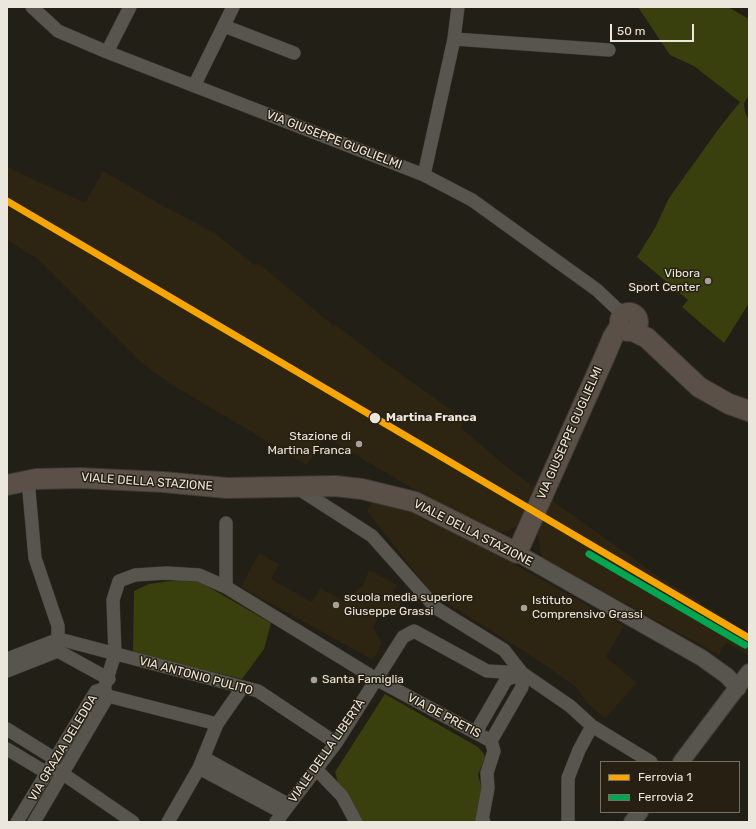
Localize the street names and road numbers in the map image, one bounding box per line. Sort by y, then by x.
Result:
street label: VIA GIUSEPPE GUGLIELMI [264,107,404,173]
street label: VIA GIUSEPPE GUGLIELMI [534,364,606,502]
street label: VIALE DELLA STAZIONE [81,470,213,494]
street label: VIALE DELLA STAZIONE [411,497,535,569]
street label: VIA ANTONIO PULITO [138,654,254,698]
street label: VIA DE PRETIS [405,691,483,741]
street label: VIA GRAZIA DELEDDA [26,692,100,804]
street label: VIALE DELLA LIBERTÀ [286,696,368,806]

